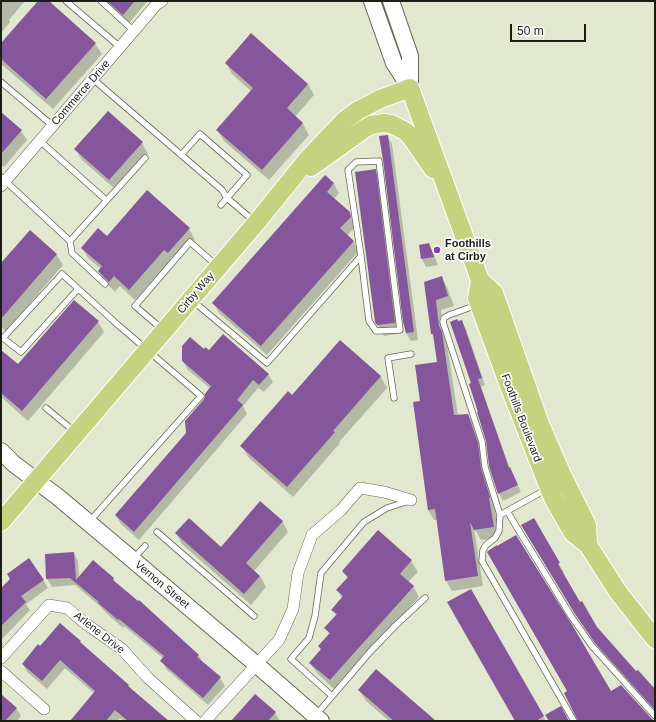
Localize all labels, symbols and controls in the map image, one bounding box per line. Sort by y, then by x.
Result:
scale bar [512,16,588,42]
text: 50 m [517,24,544,38]
street label: Commerce Drive [49,58,113,128]
place label: Foothills at Cirby [445,237,491,263]
marker: Foothills at Cirby [432,245,442,255]
street label: Cirby Way [175,269,217,317]
street label: Foothills Boulevard [498,372,544,464]
street label: Vernon Street [132,558,192,612]
street label: Arlene Drive [71,609,127,657]

